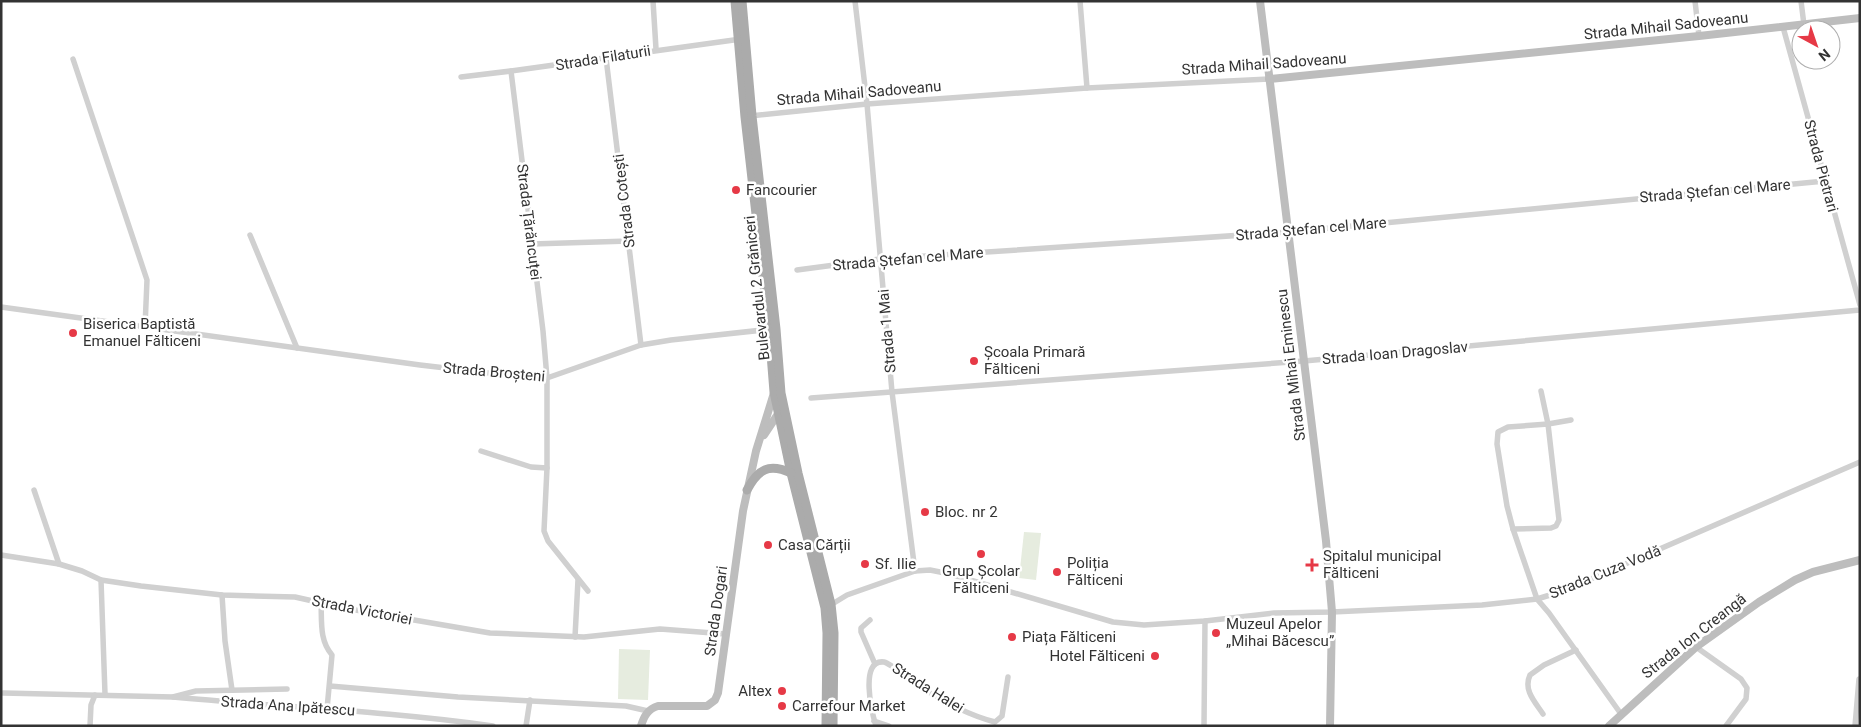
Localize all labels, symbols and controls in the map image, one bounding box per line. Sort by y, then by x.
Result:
street label: Strada Mihail Sadoveanu [1583,8,1749,44]
north arrow [1791,20,1841,70]
street label: Strada Filaturii [554,42,652,74]
text: N [1815,46,1833,64]
street label: Strada Mihail Sadoveanu [1181,49,1347,79]
street label: Strada Mihail Sadoveanu [776,77,942,109]
street label: Strada Pietrari [1800,118,1842,214]
street label: Strada Cotești [609,153,639,249]
street label: Strada Țărăncuței [513,163,545,281]
street label: Strada Ștefan cel Mare [1639,175,1791,207]
place label: Fancourier [746,181,817,199]
marker: Fancourier [730,184,742,196]
street label: Strada Ștefan cel Mare [1235,213,1387,245]
street label: Bulevardul 2 Grăniceri [740,215,774,361]
street label: Strada Ștefan cel Mare [832,243,984,275]
street label: Strada 1 Mai [874,288,900,374]
street label: Strada Mihai Eminescu [1273,288,1309,442]
place label: Biserica Baptistă Emanuel Fălticeni [83,315,201,350]
marker: Biserica Baptistă Emanuel Fălticeni [67,327,79,339]
street label: Strada Ioan Dragoslav [1321,338,1469,368]
place label: Școala Primară Fălticeni [984,343,1085,378]
marker: Școala Primară Fălticeni [968,355,980,367]
street label: Strada Broșteni [442,359,546,385]
place label: Bloc. nr 2 [935,503,998,521]
marker: Bloc. nr 2 [919,506,931,518]
place label: Casa Cărții [778,536,851,554]
marker: Casa Cărții [762,539,774,551]
street label: Strada Cuza Vodă [1547,541,1663,603]
place label: Spitalul municipal Fălticeni [1323,547,1441,582]
marker: Grup Școlar Fălticeni [975,548,987,560]
place label: Poliția Fălticeni [1067,554,1123,589]
place label: Sf. Ilie [875,555,916,573]
marker: Sf. Ilie [859,558,871,570]
marker: Spitalul municipal Fălticeni [1305,558,1319,572]
place label: Grup Școlar Fălticeni [942,562,1020,597]
street label: Strada Dogari [701,565,731,657]
marker: Poliția Fălticeni [1051,566,1063,578]
street label: Strada Ion Creangă [1638,590,1750,682]
street label: Strada Victoriei [310,591,414,629]
place label: Muzeul Apelor „Mihai Băcescu” [1226,615,1334,650]
marker: Muzeul Apelor „Mihai Băcescu” [1210,627,1222,639]
place label: Piața Fălticeni [1022,628,1116,646]
marker: Piața Fălticeni [1006,631,1018,643]
place label: Hotel Fălticeni [1049,647,1145,665]
marker: Hotel Fălticeni [1149,650,1161,662]
street label: Strada Halei [889,659,967,717]
place label: Altex [738,682,773,700]
marker: Altex [776,685,788,697]
street label: Strada Ana Ipătescu [220,692,356,720]
place label: Carrefour Market [792,697,905,715]
marker: Carrefour Market [776,700,788,712]

